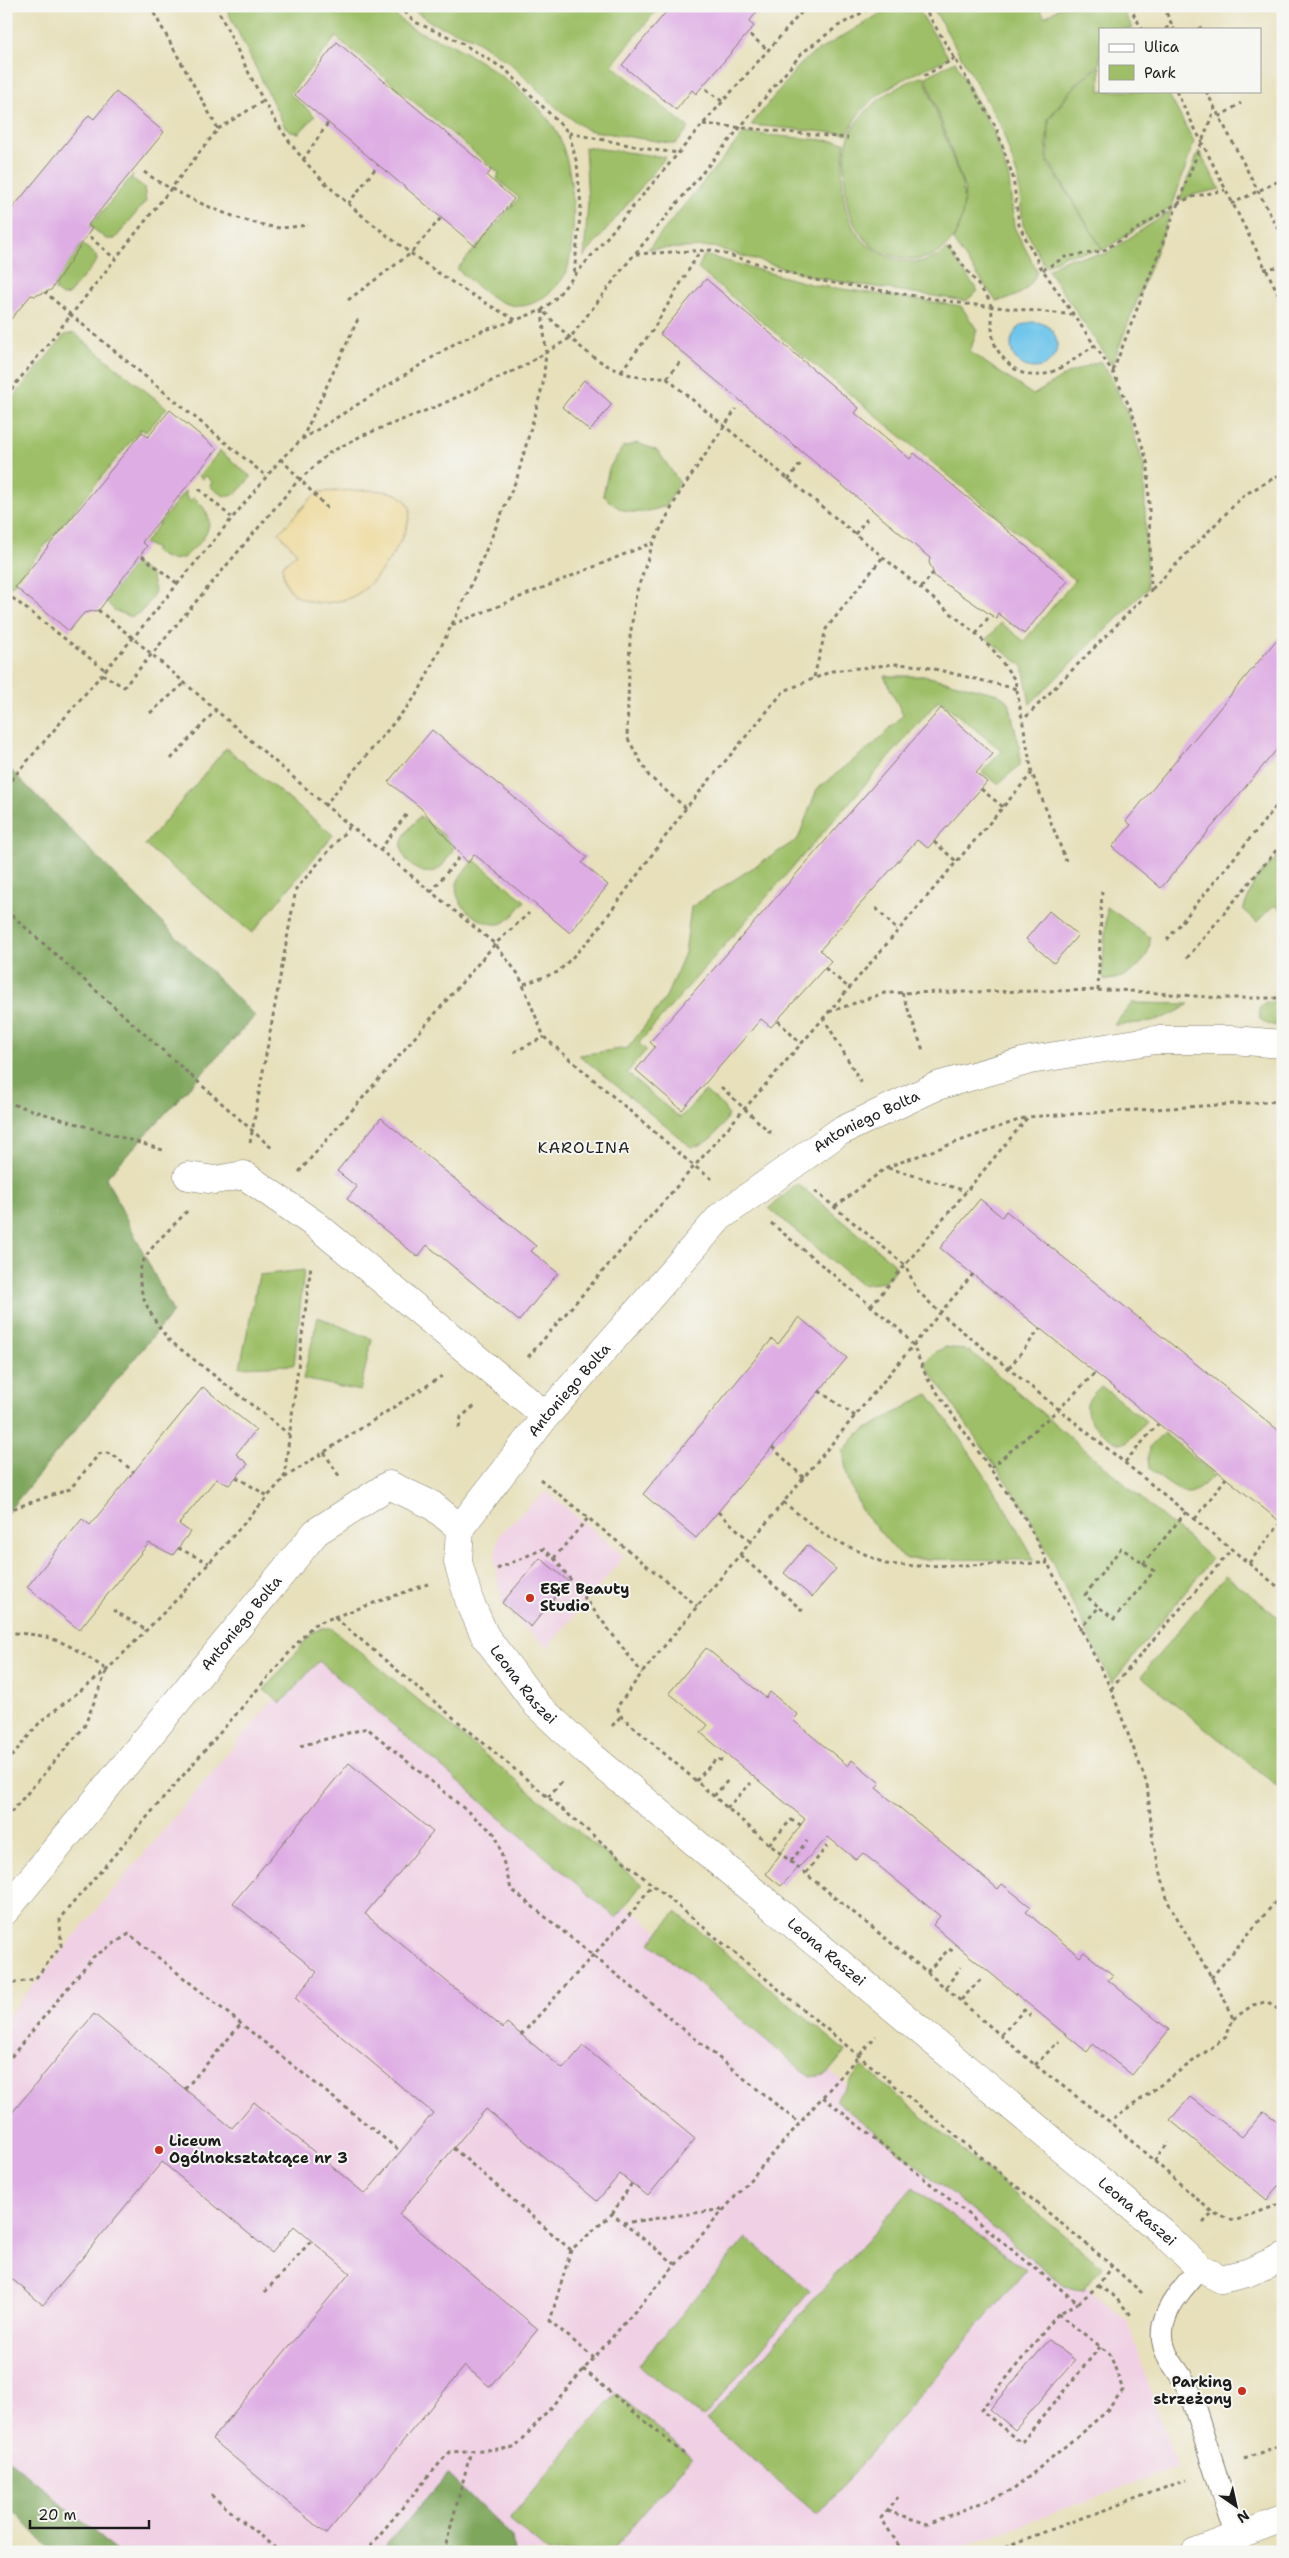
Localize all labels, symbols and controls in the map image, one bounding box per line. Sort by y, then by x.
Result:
legend [1099,28,1262,92]
text: Ulica [1144,37,1180,57]
text: Park [1144,63,1176,83]
street label: Antoniego Bolta [809,1085,923,1157]
district label: KAROLINA [537,1137,631,1158]
street label: Antoniego Bolta [524,1339,615,1441]
street label: Antoniego Bolta [196,1571,287,1675]
place label: E&E Beauty Studio [540,1579,629,1616]
marker: E&E Beauty Studio [524,1592,536,1604]
street label: Leona Raszei [485,1641,561,1729]
street label: Leona Raszei [783,1913,870,1991]
place label: Liceum Ogólnokształcące nr 3 [169,2131,348,2168]
marker: Liceum Ogólnokształcące nr 3 [153,2144,165,2156]
street label: Leona Raszei [1094,2173,1181,2250]
place label: Parking strzeżony [1153,2372,1232,2409]
marker: Parking strzeżony [1236,2385,1248,2397]
north arrow [1212,2480,1262,2530]
scale bar [30,2498,149,2530]
text: 20 m [38,2505,77,2525]
text: N [1234,2506,1253,2527]

